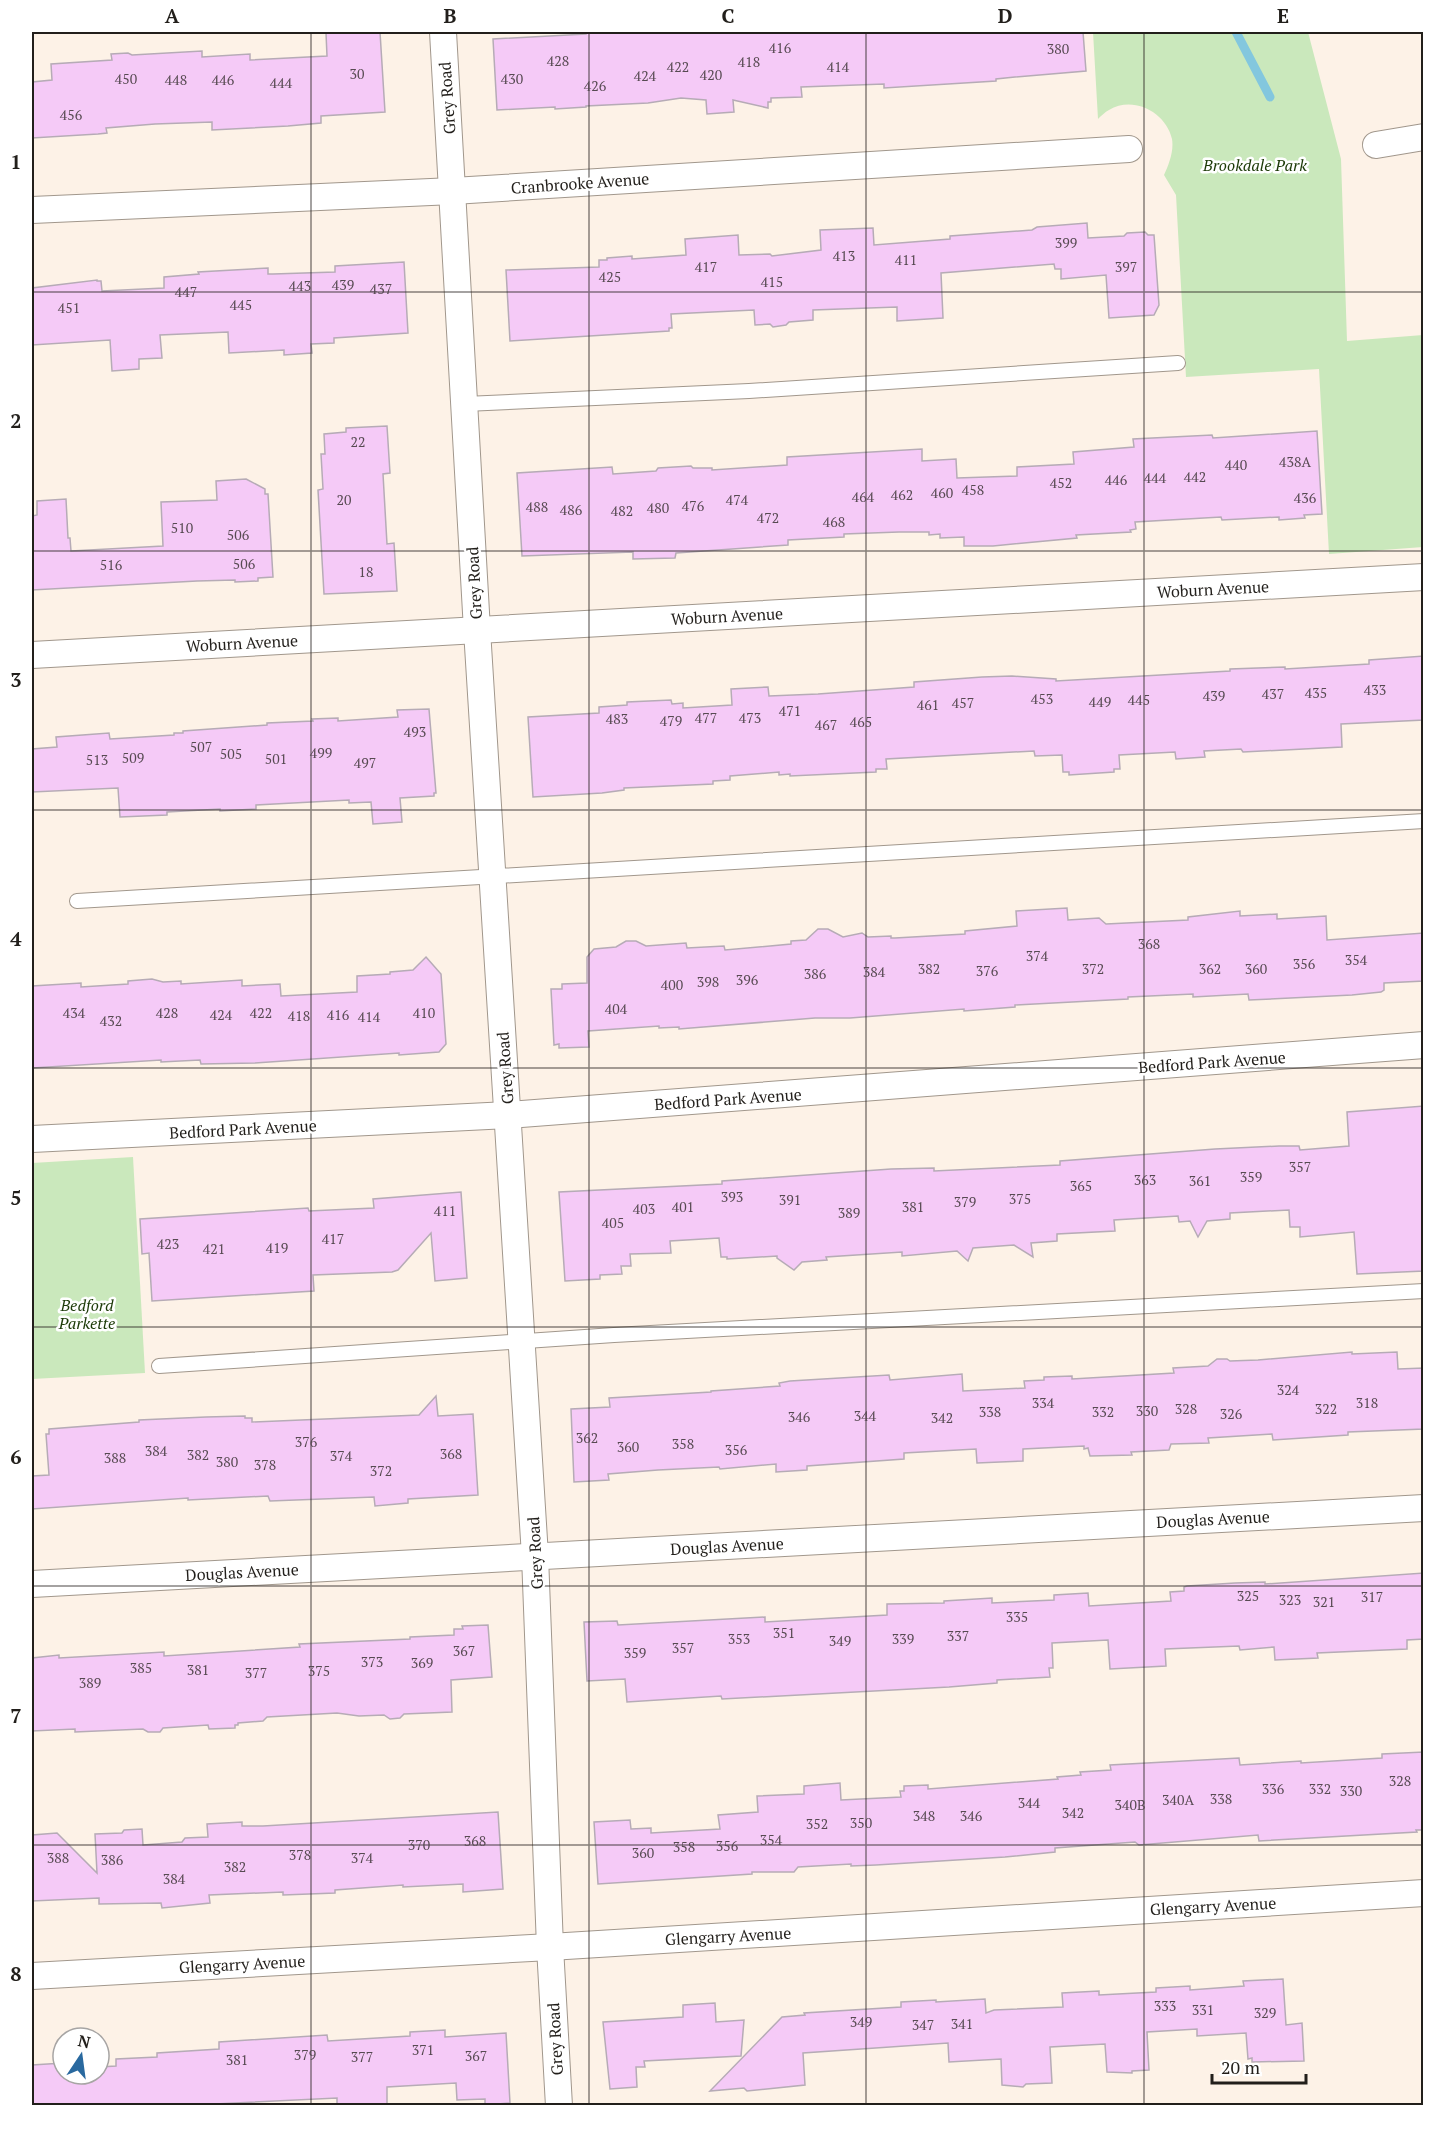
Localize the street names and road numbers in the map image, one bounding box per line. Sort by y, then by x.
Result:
street label: Grey Road [433,61,461,135]
street label: Cranbrooke Avenue [510,167,650,199]
street label: Grey Road [461,546,487,620]
street label: Woburn Avenue [1156,575,1270,603]
street label: Woburn Avenue [670,602,784,630]
street label: Woburn Avenue [185,629,299,657]
street label: Grey Road [491,1031,519,1105]
street label: Bedford Park Avenue [1138,1046,1286,1078]
street label: Bedford Park Avenue [654,1083,802,1115]
street label: Bedford Park Avenue [169,1114,317,1144]
street label: Douglas Avenue [1156,1505,1270,1533]
street label: Grey Road [522,1516,548,1590]
street label: Douglas Avenue [670,1532,784,1560]
street label: Douglas Avenue [185,1558,299,1586]
street label: Glengarry Avenue [1149,1892,1277,1920]
street label: Glengarry Avenue [664,1922,792,1950]
street label: Glengarry Avenue [178,1950,306,1978]
street label: Grey Road [542,2002,568,2076]

